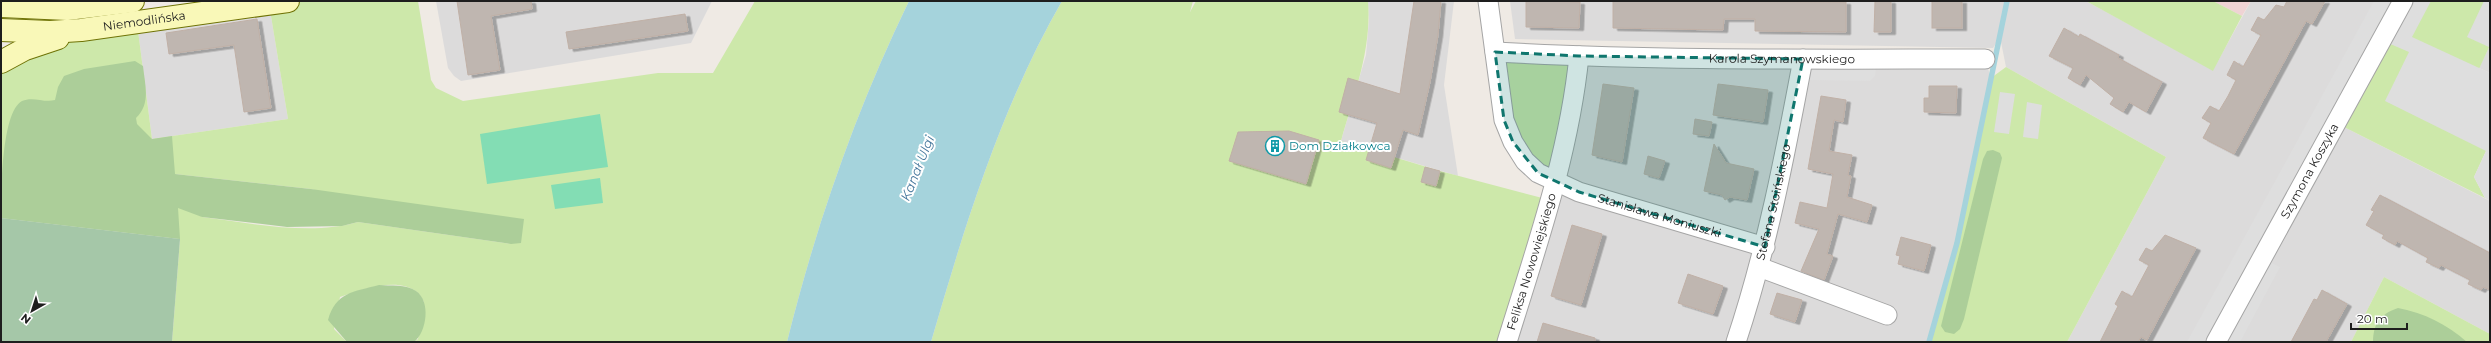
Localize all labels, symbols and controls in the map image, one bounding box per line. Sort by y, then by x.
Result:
street label: Niemodlińska [102,7,186,34]
street label: Karola Szymanowskiego [1709,51,1855,66]
street label: Szymona Koszyka [2277,120,2342,221]
water label: Kanał Ulgi [897,133,937,203]
building icon: Dom Działkowca [1264,135,1286,157]
place label: Dom Działkowca [1289,138,1390,153]
street label: Stefana Stoińskiego [1752,142,1793,262]
street label: Stanisława Moniuszki [1596,190,1723,241]
street label: Feliksa Nowowiejskiego [1503,191,1559,332]
north arrow [12,291,52,331]
scale bar [2351,305,2407,331]
text: N [18,311,34,327]
text: 20 m [2357,311,2388,326]

